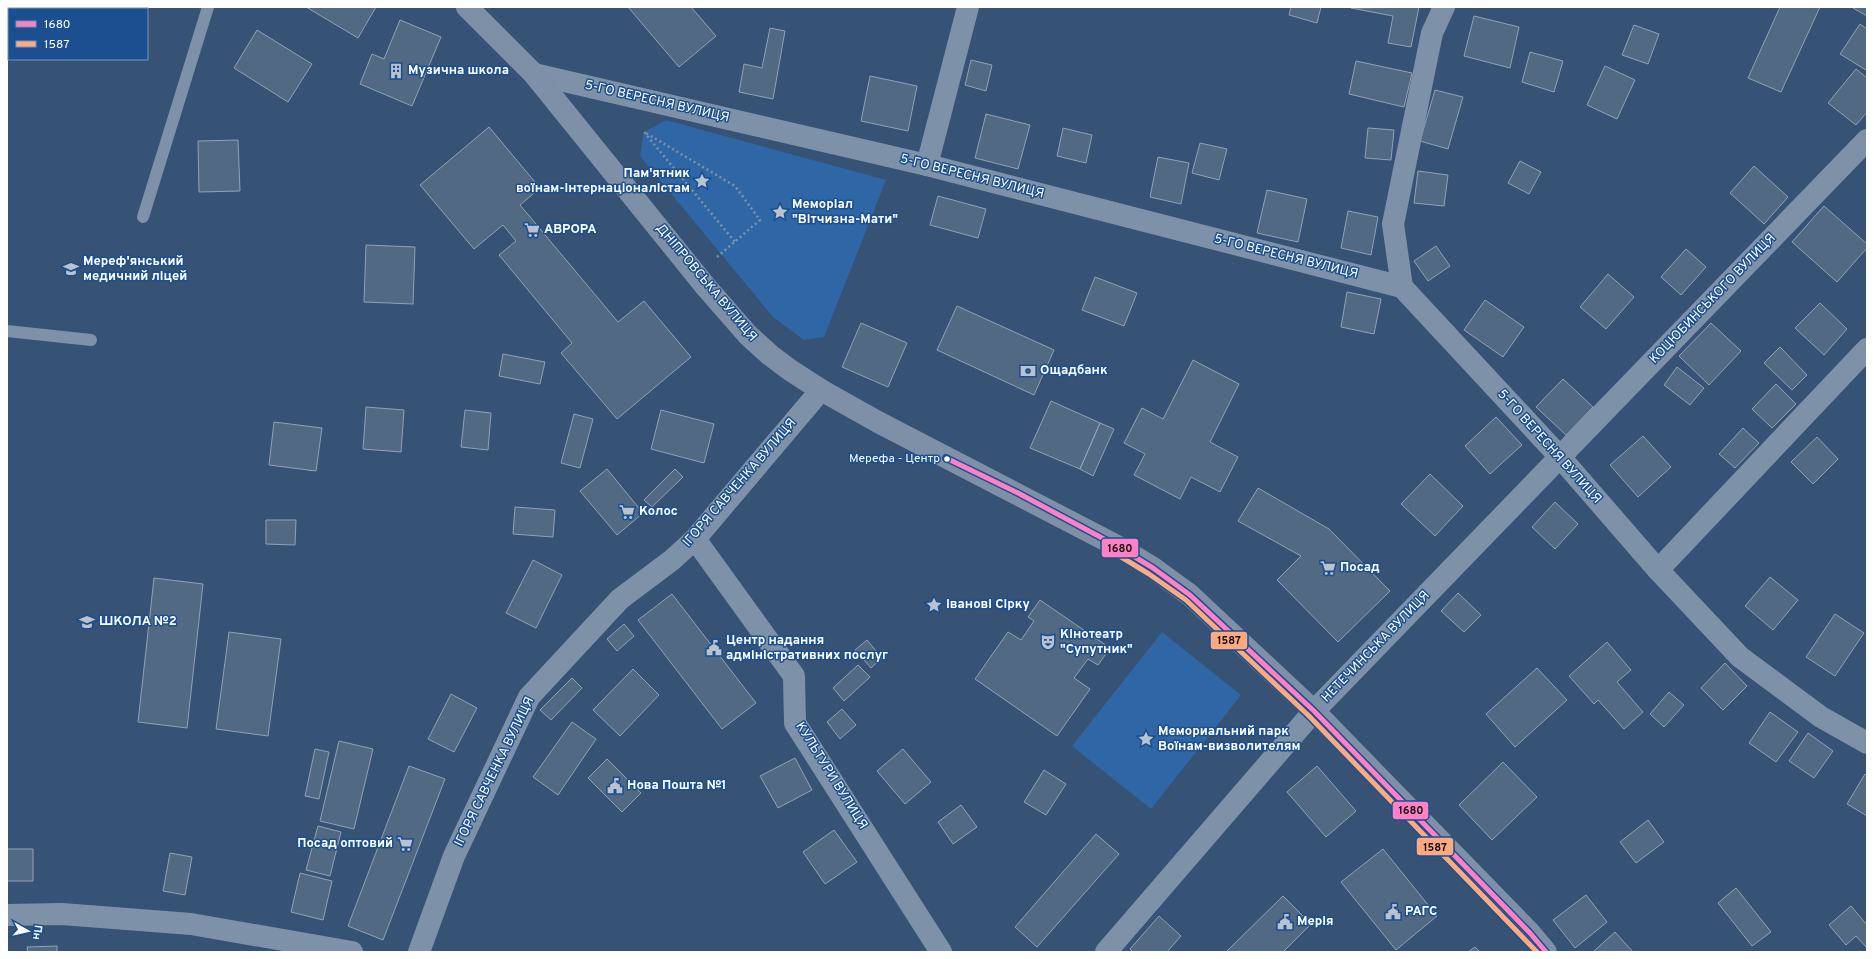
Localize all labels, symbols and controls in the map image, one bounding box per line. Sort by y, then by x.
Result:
legend [8,8,148,60]
text: 1680 [44,17,71,33]
text: 1587 [44,37,69,53]
building icon: Музична школа [387,62,405,80]
place label: Музична школа [408,63,509,79]
street label: 5-ГО ВЕРЕСНЯ ВУЛИЦЯ [583,78,731,126]
street label: 5-ГО ВЕРЕСНЯ ВУЛИЦЯ [898,151,1046,203]
place label: Пам'ятник воїнам-інтернаціоналістам [516,166,690,197]
place icon: Пам'ятник воїнам-інтернаціоналістам [693,172,711,190]
place label: Меморіал "Вітчизна-Мати" [792,197,898,228]
place icon: Меморіал "Вітчизна-Мати" [771,203,789,221]
supermarket icon: АВРОРА [523,221,541,239]
street label: ДНІПРОВСЬКА ВУЛИЦЯ [652,221,760,345]
place label: АВРОРА [544,222,597,238]
street label: 5-ГО ВЕРЕСНЯ ВУЛИЦЯ [1212,231,1360,283]
street label: КОЦЮБИНСЬКОГО ВУЛИЦЯ [1647,231,1779,367]
place label: Мереф'янський медичний ліцей [83,254,187,285]
school or university icon: Мереф'янський медичний ліцей [62,260,80,278]
bank icon: Ощадбанк [1019,362,1037,380]
place label: Ощадбанк [1040,363,1108,379]
street label: 5-ГО ВЕРЕСНЯ ВУЛИЦЯ [1494,387,1604,507]
street label: ІГОРЯ САВЧЕНКА ВУЛИЦЯ [680,416,800,550]
place label: Мерефа - Центр [849,451,940,467]
marker: Мерефа - Центр [942,454,952,464]
supermarket icon: Колос [618,503,636,521]
place label: Колос [639,504,678,520]
line badge: 1680 [1101,538,1139,558]
text: 1680 [1107,542,1133,556]
supermarket icon: Посад [1319,559,1337,577]
place label: Посад [1340,560,1380,576]
street label: НЕТЕЧИНСЬКА ВУЛИЦЯ [1319,588,1433,706]
place icon: Іванові Сірку [925,596,943,614]
place label: Іванові Сірку [946,597,1030,613]
school or university icon: ШКОЛА №2 [78,613,96,631]
place label: ШКОЛА №2 [99,614,177,630]
place label: Кінотеатр "Супутник" [1060,627,1133,658]
line badge: 1587 [1210,631,1248,650]
place label: Центр надання адміністративних послуг [726,633,888,664]
theatre icon: Кінотеатр "Супутник" [1039,633,1057,651]
text: 1587 [1217,634,1241,648]
public building icon: Центр надання адміністративних послуг [705,639,723,657]
street label: ІГОРЯ САВЧЕНКА ВУЛИЦЯ [452,694,538,850]
street label: КУЛЬТУРИ ВУЛИЦЯ [791,719,871,833]
place label: Мемориальний парк Воїнам-визволителям [1158,724,1300,755]
place icon: Мемориальний парк Воїнам-визволителям [1137,730,1155,748]
public building icon: Нова Пошта №1 [606,777,624,795]
place label: Нова Пошта №1 [627,778,727,794]
line badge: 1680 [1392,801,1429,820]
text: 1680 [1398,804,1424,818]
supermarket icon: Посад оптовий [396,835,414,853]
place label: Посад оптовий [297,836,393,852]
line badge: 1587 [1416,837,1454,856]
text: 1587 [1423,841,1447,855]
public building icon: РАГС [1384,903,1402,921]
place label: РАГС [1405,904,1437,920]
north arrow [8,911,48,951]
public building icon: Мерія [1276,913,1294,931]
place label: Мерія [1297,914,1333,930]
text: Пн [29,924,45,941]

